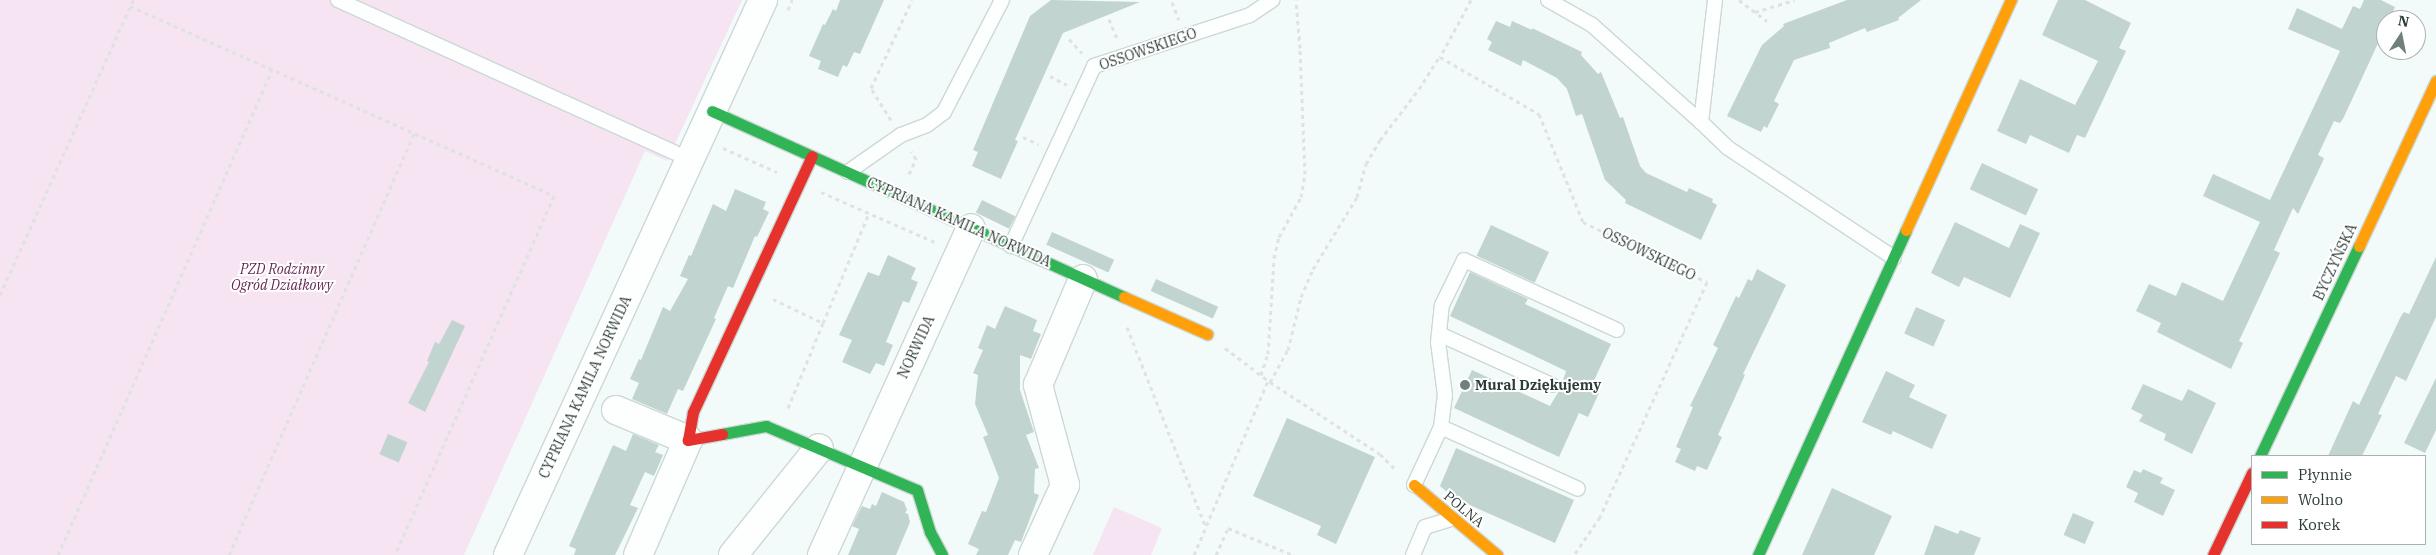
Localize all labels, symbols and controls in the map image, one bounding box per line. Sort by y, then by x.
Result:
north arrow [2376,10,2426,60]
text: N [2397,11,2411,31]
street label: OSSOWSKIEGO [1097,24,1199,74]
street label: CYPRIANA KAMILA NORWIDA [864,174,1054,270]
street label: BYCZYŃSKA [2310,221,2360,303]
street label: OSSOWSKIEGO [1599,224,1699,284]
park label: PZD Rodzinny Ogród Działkowy [231,261,333,294]
street label: CYPRIANA KAMILA NORWIDA [535,293,635,481]
street label: NORWIDA [894,313,938,381]
place label: Mural Dziękujemy [1475,377,1601,393]
marker: Mural Dziękujemy [1459,379,1471,391]
legend [2251,455,2426,545]
text: Płynnie [2298,465,2352,484]
street label: POLNA [1440,487,1488,531]
text: Wolno [2298,490,2343,509]
text: Korek [2298,515,2340,534]

